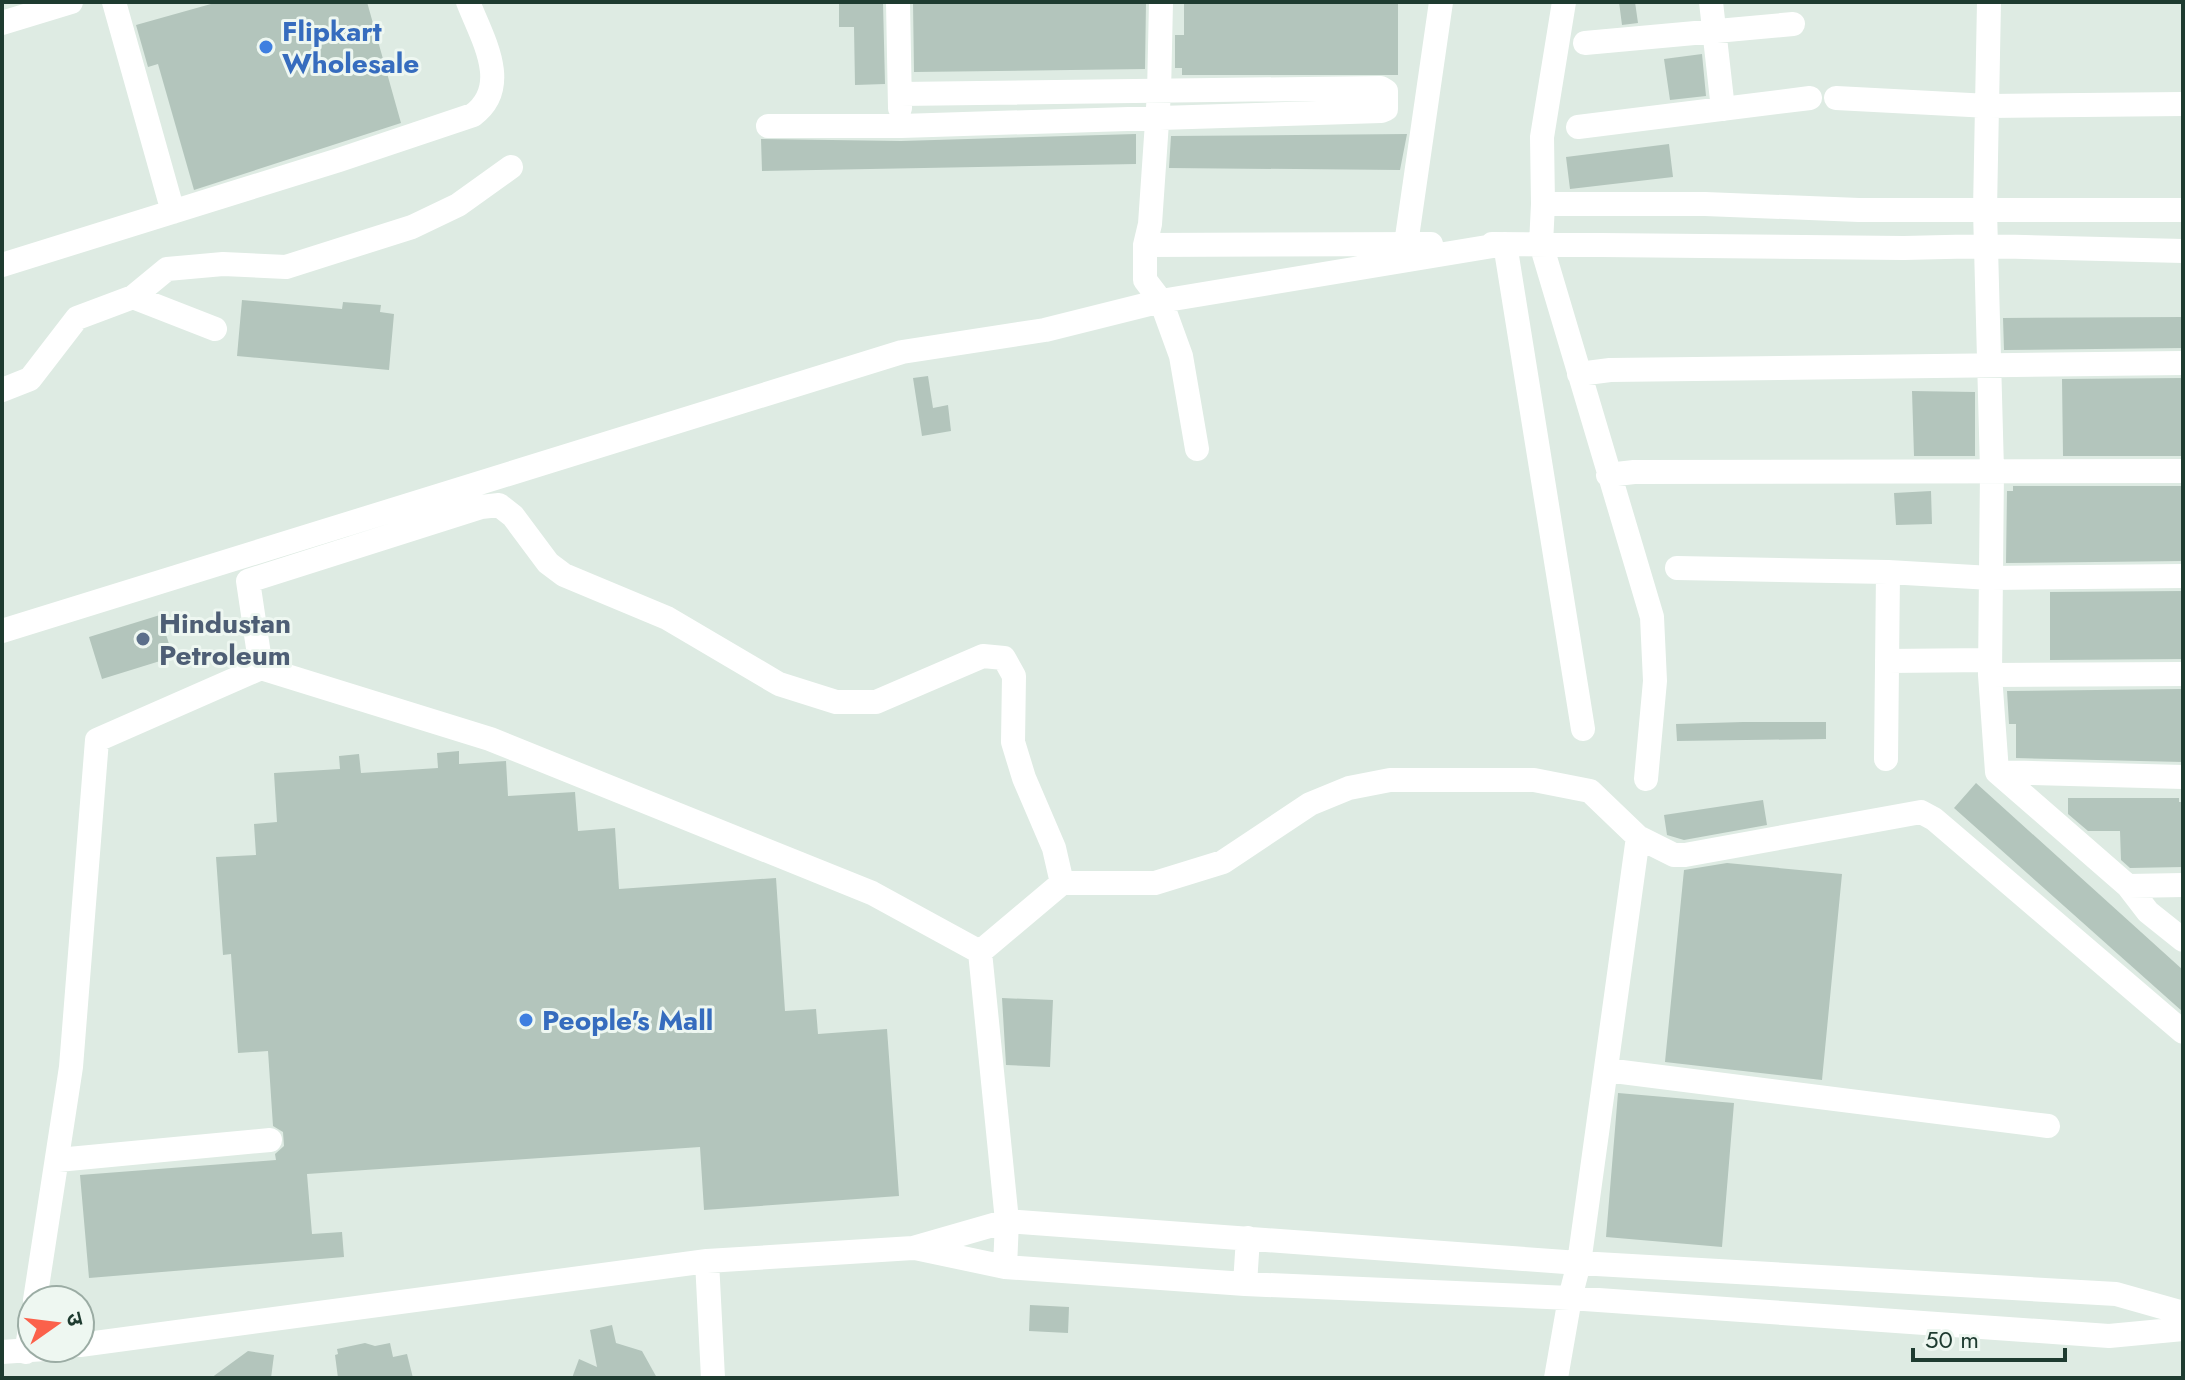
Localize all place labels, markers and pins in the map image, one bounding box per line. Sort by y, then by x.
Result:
place label: Flipkart Wholesale [282,11,419,84]
marker: Flipkart Wholesale [257,38,275,56]
place label: Hindustan Petroleum [159,603,291,676]
marker: Hindustan Petroleum [134,630,152,648]
place label: People's Mall [542,1000,713,1041]
marker: People's Mall [517,1011,535,1029]

